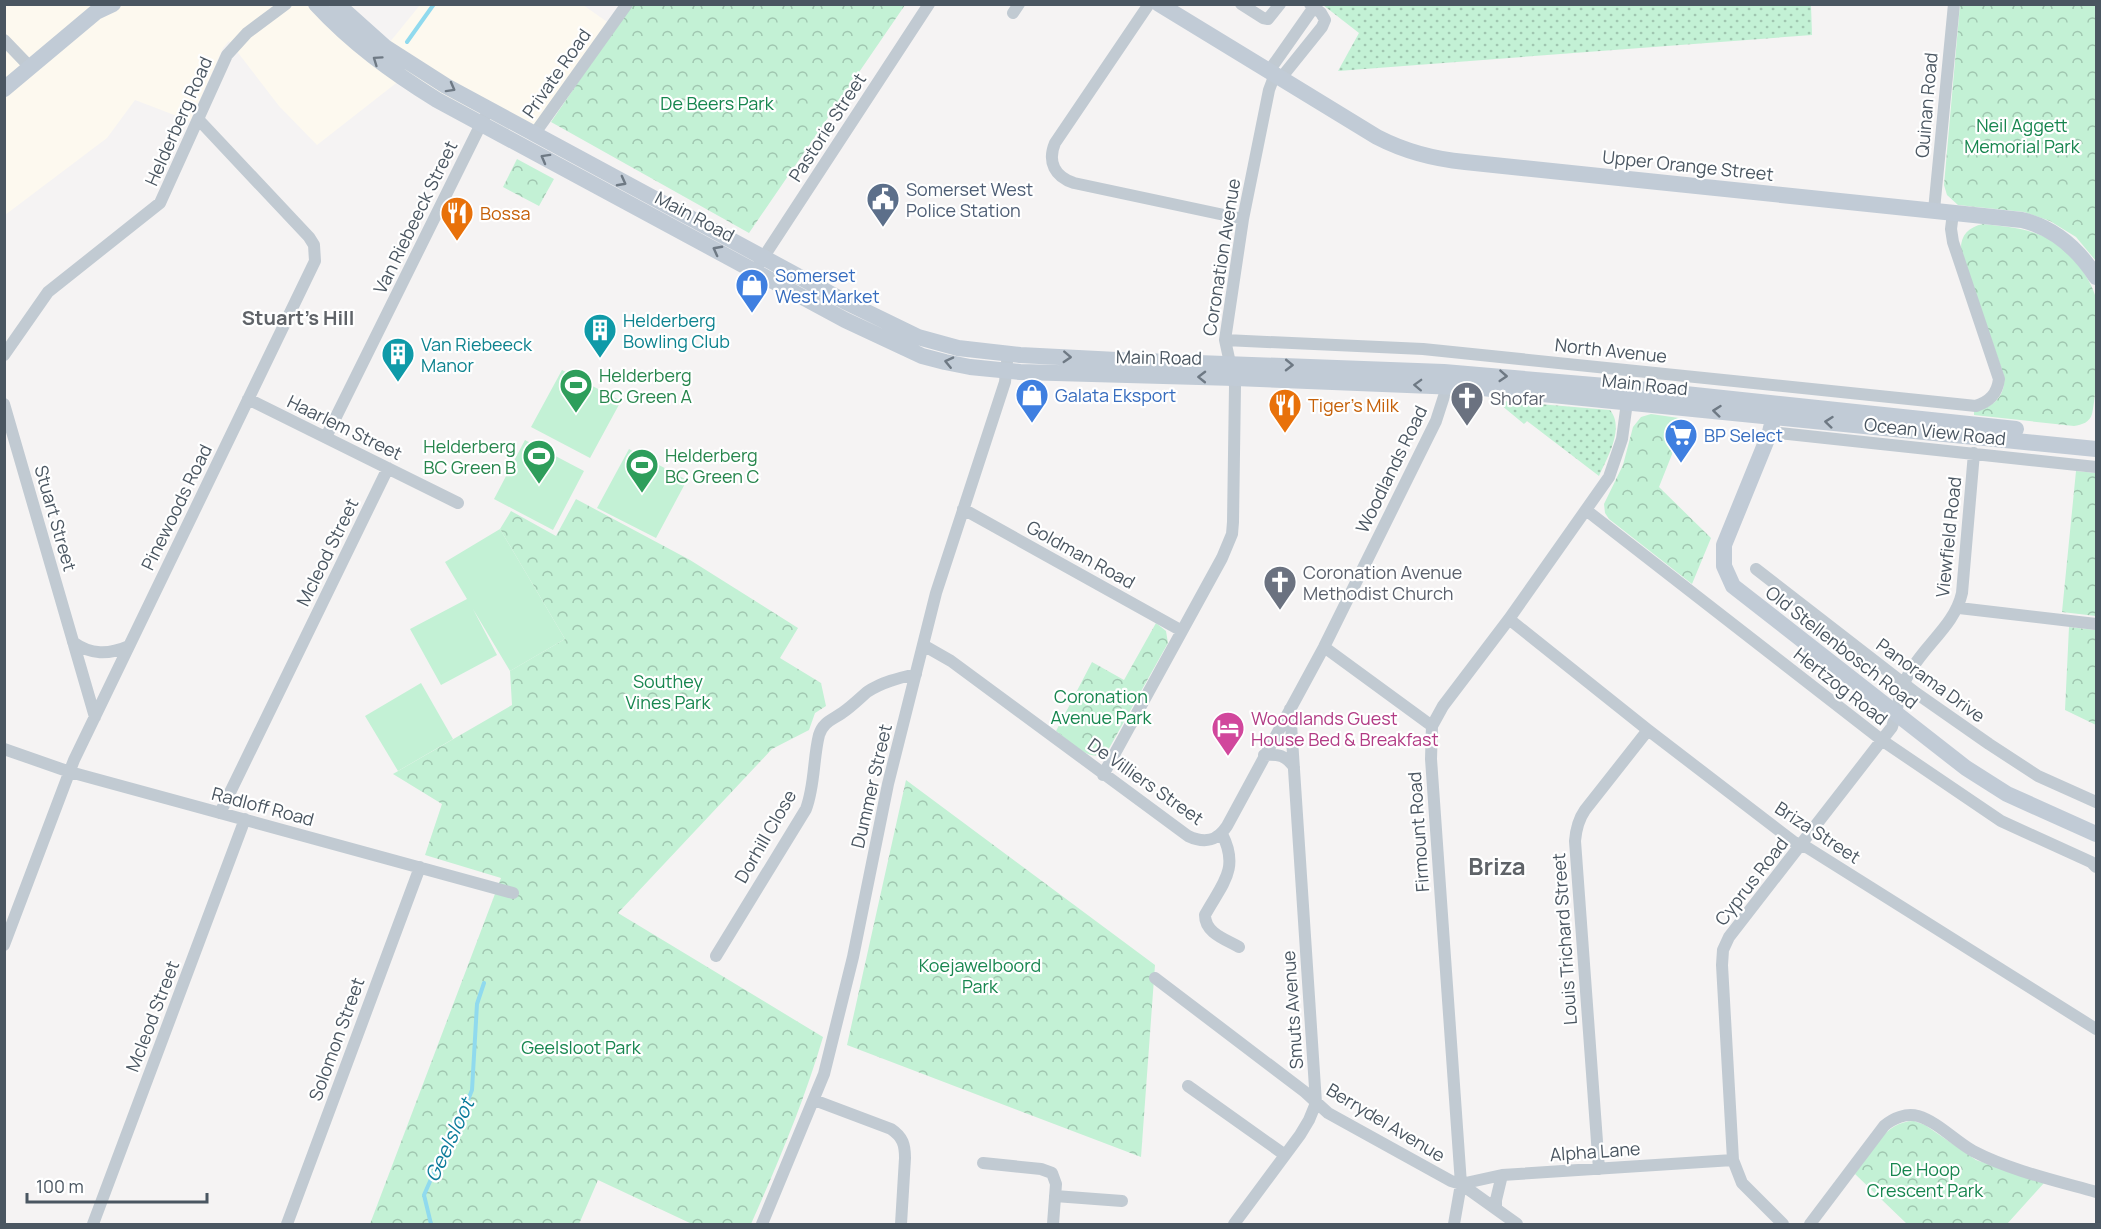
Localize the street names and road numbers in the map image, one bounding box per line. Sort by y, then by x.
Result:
street label: Private Road [516,24,596,122]
street label: Quinan Road [1909,51,1943,159]
street label: Helderberg Road [139,53,217,189]
street label: Pastorie Street [783,68,871,186]
street label: Van Riebeeck Street [368,136,462,298]
street label: Upper Orange Street [1601,144,1775,186]
street label: Coronation Avenue [1197,177,1245,337]
street label: Main Road [651,185,739,247]
street label: North Avenue [1554,332,1668,368]
street label: Main Road [1116,344,1202,370]
street label: Main Road [1601,368,1689,400]
street label: Haarlem Street [284,389,406,465]
street label: Woodlands Road [1350,401,1432,537]
street label: Ocean View Road [1863,412,2007,450]
street label: Pinewoods Road [135,440,217,574]
street label: Stuart Street [29,462,83,574]
street label: Viewfield Road [1930,475,1966,599]
street label: Mcleod Street [290,494,364,610]
street label: Goldman Road [1023,514,1139,594]
street label: Old Stellenbosch Road [1761,580,1923,714]
street label: Panorama Drive [1872,632,1990,728]
street label: Hertzog Road [1789,642,1893,730]
street label: Dummer Street [845,722,897,850]
street label: De Villiers Street [1083,732,1209,830]
street label: Firmount Road [1402,771,1434,893]
street label: Radloff Road [209,781,317,831]
street label: Dorhill Close [729,785,801,887]
street label: Briza Street [1771,795,1865,869]
street label: Cyprus Road [1709,832,1793,930]
street label: Louis Trichard Street [1546,852,1582,1026]
street label: Smuts Avenue [1276,950,1308,1070]
street label: Mcleod Street [120,957,184,1075]
street label: Solomon Street [303,974,369,1104]
street label: Berrydel Avenue [1322,1077,1450,1167]
street label: Alpha Lane [1549,1136,1641,1166]

